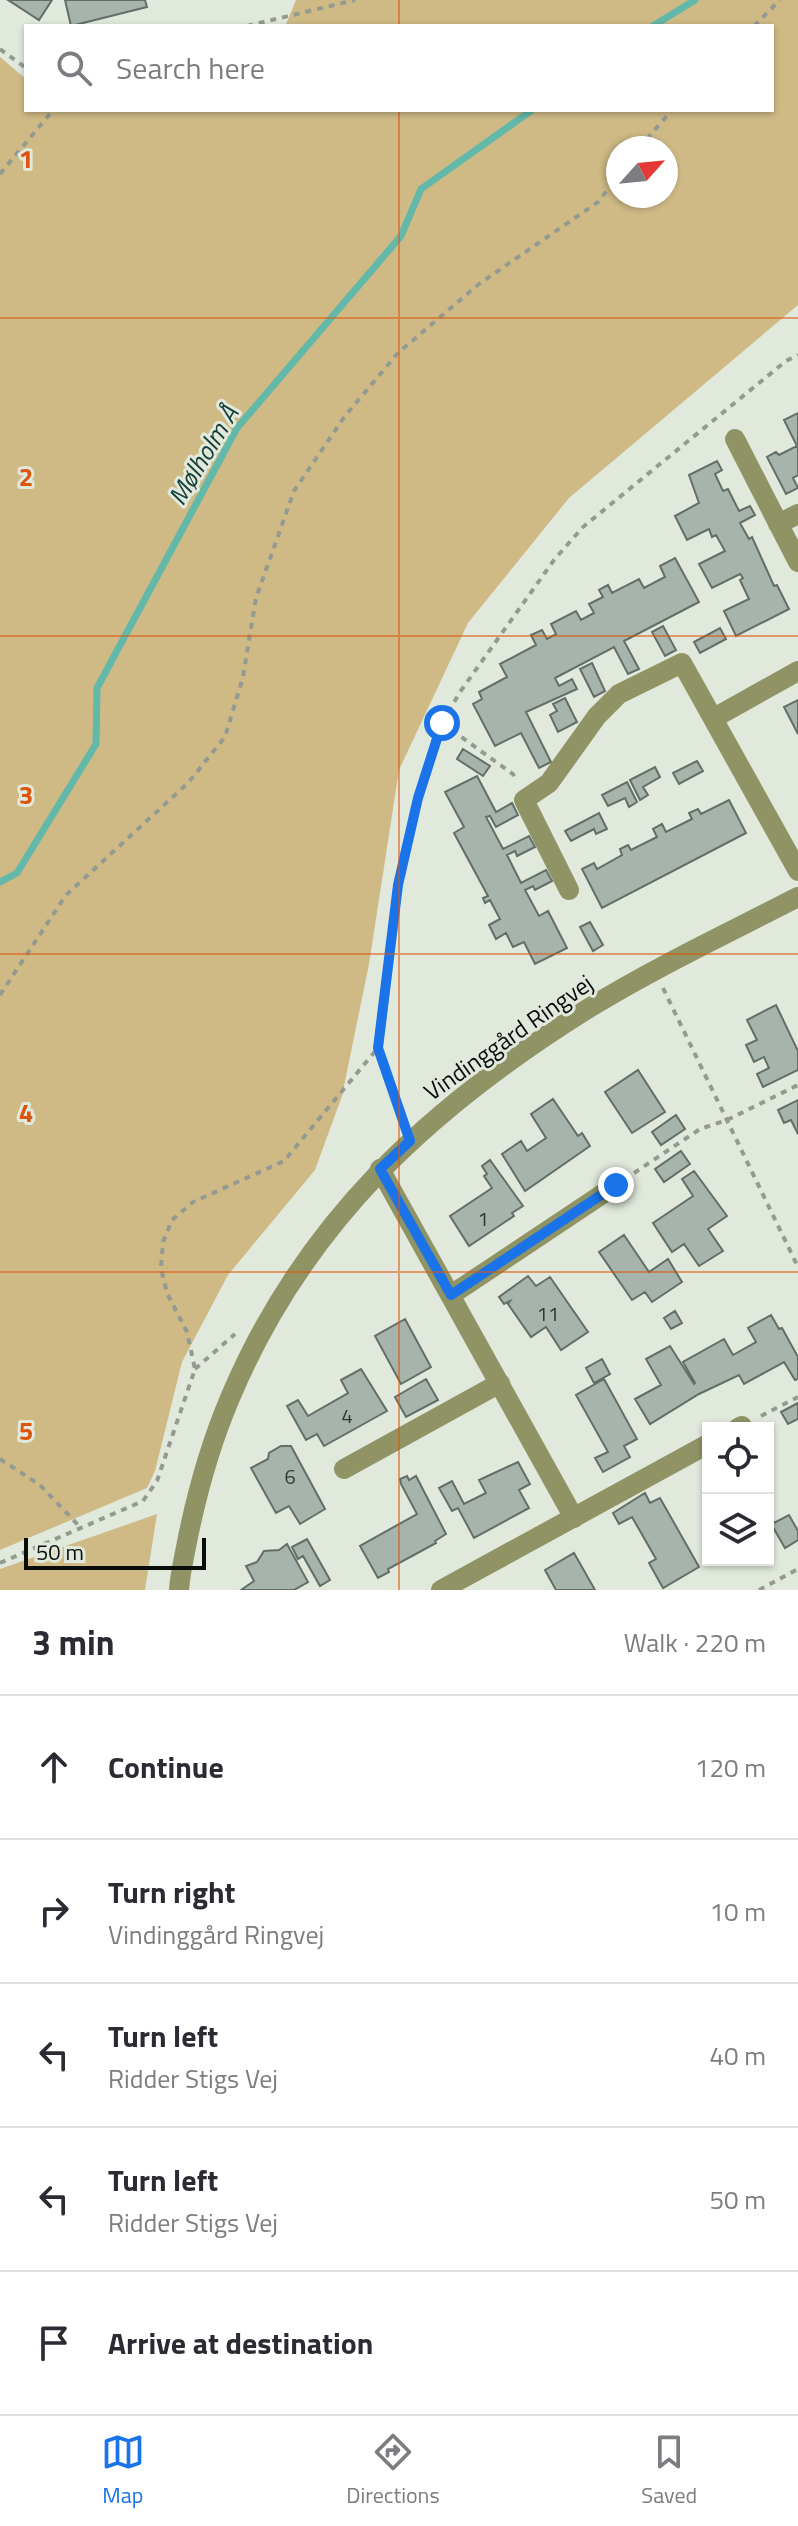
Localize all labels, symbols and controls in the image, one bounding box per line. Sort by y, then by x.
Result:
search box [24,24,774,112]
text: Search here [116,45,265,91]
icon: search [52,46,96,90]
north arrow [606,136,678,208]
text: 1 [19,139,33,178]
water label: Mølholm Å [158,397,248,512]
text: 2 [19,457,33,496]
route start [424,705,460,741]
text: 3 [19,775,33,814]
street label: Vindinggård Ringvej [416,965,600,1109]
text: 4 [19,1093,33,1132]
route end [598,1167,634,1203]
house number: 1 [477,1203,489,1234]
house number: 11 [537,1298,559,1329]
house number: 4 [341,1400,353,1431]
text: 5 [19,1411,33,1450]
map controls [702,1422,774,1566]
button: locate [702,1422,774,1494]
house number: 6 [284,1461,296,1492]
button: layers [702,1494,774,1566]
scale bar [24,1534,206,1570]
text: 50 m [36,1535,84,1569]
text: 3 min [32,1616,115,1668]
text: Walk · 220 m [624,1623,766,1662]
text: Continue [108,1744,224,1790]
icon: ahead [32,1745,76,1789]
text: 120 m [695,1748,766,1787]
text: Turn right [108,1869,236,1915]
icon: right [32,1889,76,1933]
text: 10 m [709,1892,766,1931]
text: Vindinggård Ringvej [108,1915,324,1954]
text: Turn left [108,2013,218,2059]
icon: left [32,2033,76,2077]
text: 40 m [709,2036,766,2075]
text: Ridder Stigs Vej [108,2059,278,2098]
text: Turn left [108,2157,218,2203]
icon: left [32,2177,76,2221]
text: 50 m [709,2180,766,2219]
text: Ridder Stigs Vej [108,2203,278,2242]
text: Arrive at destination [108,2320,373,2366]
icon: arrive [32,2321,76,2365]
tab: Map [101,2430,145,2512]
tab: Directions [346,2430,440,2512]
tab: Saved [641,2430,697,2512]

